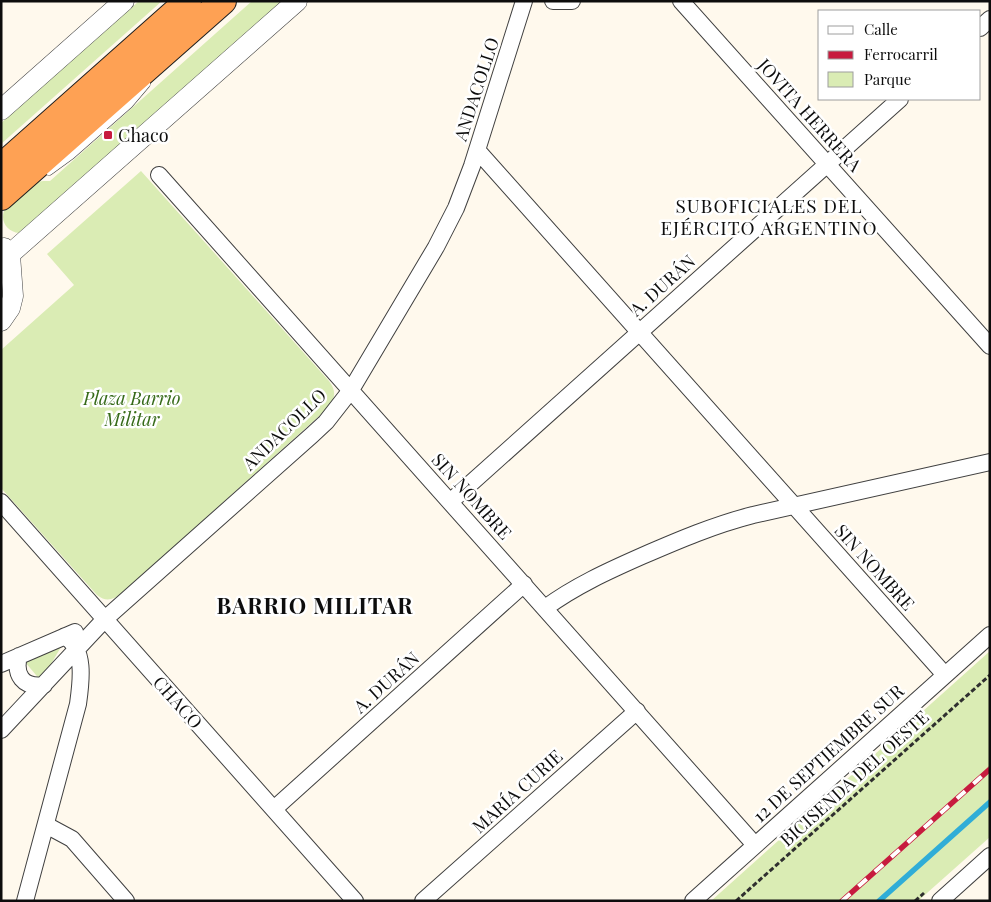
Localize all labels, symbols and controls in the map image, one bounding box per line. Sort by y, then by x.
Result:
legend [818,10,981,100]
text: Calle [864,19,898,39]
street label: ANDACOLLO [448,34,504,145]
text: Ferrocarril [864,44,938,64]
street label: JOVITA HERRERA [752,53,868,177]
text: Parque [864,69,911,89]
place label: Chaco [118,123,169,147]
marker: Chaco [102,129,114,141]
district label: SUBOFICIALES DEL EJÉRCITO ARGENTINO [661,192,877,240]
street label: A. DURÁN [623,249,700,322]
street label: ANDACOLLO [236,383,331,476]
park label: Plaza Barrio Militar [82,386,181,431]
street label: SIN NOMBRE [427,448,517,544]
street label: SIN NOMBRE [830,519,920,615]
district label: BARRIO MILITAR [216,590,414,620]
street label: A. DURÁN [347,646,424,719]
street label: CHACO [148,671,208,733]
street label: 12 DE SEPTIEMBRE SUR [747,679,909,827]
street label: BICISENDA DEL OESTE [775,705,933,851]
street label: MARÍA CURIE [467,744,567,838]

